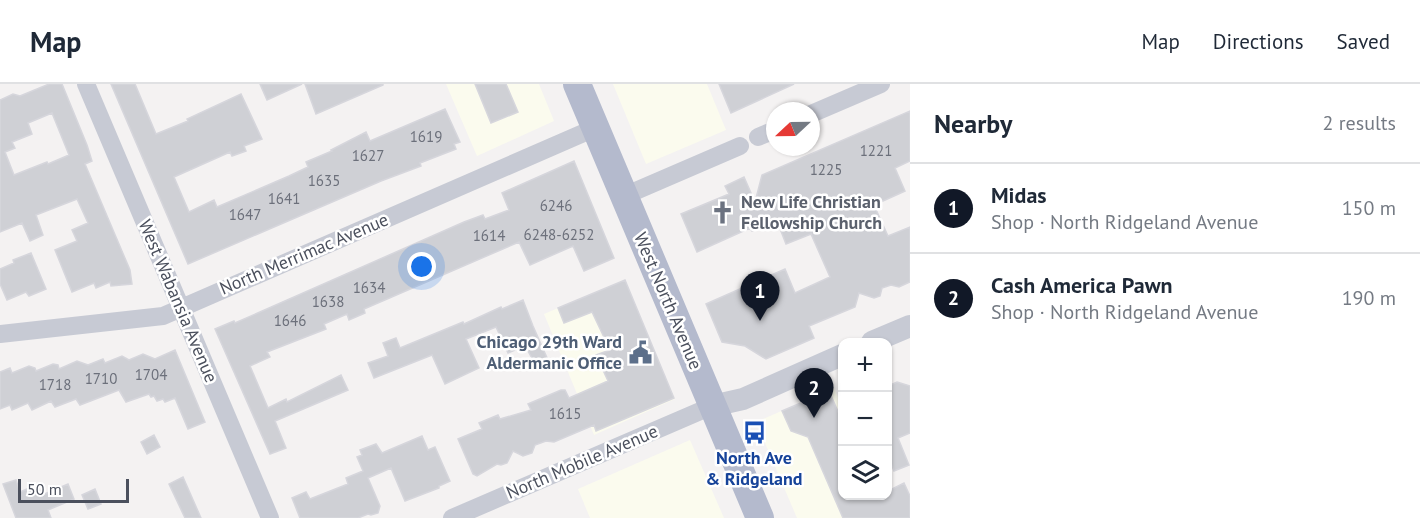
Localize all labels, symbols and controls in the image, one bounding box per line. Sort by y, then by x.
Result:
text: Map [30,23,81,60]
text: Map [1141,28,1180,55]
text: Directions [1213,28,1304,55]
text: Saved [1337,28,1390,55]
north arrow [766,102,820,156]
text: Nearby [934,107,1012,140]
text: 2 results [1323,110,1396,136]
house number: 1619 [410,127,442,146]
house number: 1221 [860,141,892,160]
house number: 1627 [352,146,384,165]
house number: 1225 [810,160,842,179]
house number: 1635 [308,171,340,190]
text: Midas [991,181,1047,209]
house number: 1641 [268,189,300,208]
place label: New Life Christian Fellowship Church [741,190,882,234]
text: 1 [948,195,959,221]
text: 150 m [1342,195,1396,221]
house number: 6246 [540,196,572,215]
church icon: New Life Christian Fellowship Church [710,199,736,225]
house number: 1647 [229,205,261,224]
street label: North Merrimac Avenue [216,208,392,300]
text: Shop · North Ridgeland Avenue [991,209,1258,235]
street label: West Wabansia Avenue [134,216,223,386]
house number: 6248-6252 [524,225,594,244]
house number: 1614 [473,226,505,245]
street label: West North Avenue [629,229,708,373]
your location [407,252,436,281]
text: Cash America Pawn [991,271,1172,299]
pin: 1 [740,272,780,321]
house number: 1634 [353,278,385,297]
text: 2 [948,285,959,311]
text: 190 m [1342,285,1396,311]
house number: 1638 [312,292,344,311]
text: Shop · North Ridgeland Avenue [991,299,1258,325]
house number: 1646 [274,311,306,330]
place label: Chicago 29th Ward Aldermanic Office [476,330,622,374]
map controls [838,338,892,500]
button: + [838,338,892,392]
public building icon: Chicago 29th Ward Aldermanic Office [627,339,653,365]
house number: 1704 [135,365,167,384]
pin: 2 [794,368,834,418]
house number: 1710 [85,369,117,388]
house number: 1718 [39,375,71,394]
button: − [838,392,892,446]
house number: 1615 [549,404,581,423]
street label: North Mobile Avenue [503,419,661,504]
bus stop icon: North Ave & Ridgeland [741,419,767,445]
place label: North Ave & Ridgeland [705,446,803,490]
button: layers [838,446,892,500]
scale bar [18,476,129,504]
text: 50 m [27,479,62,499]

